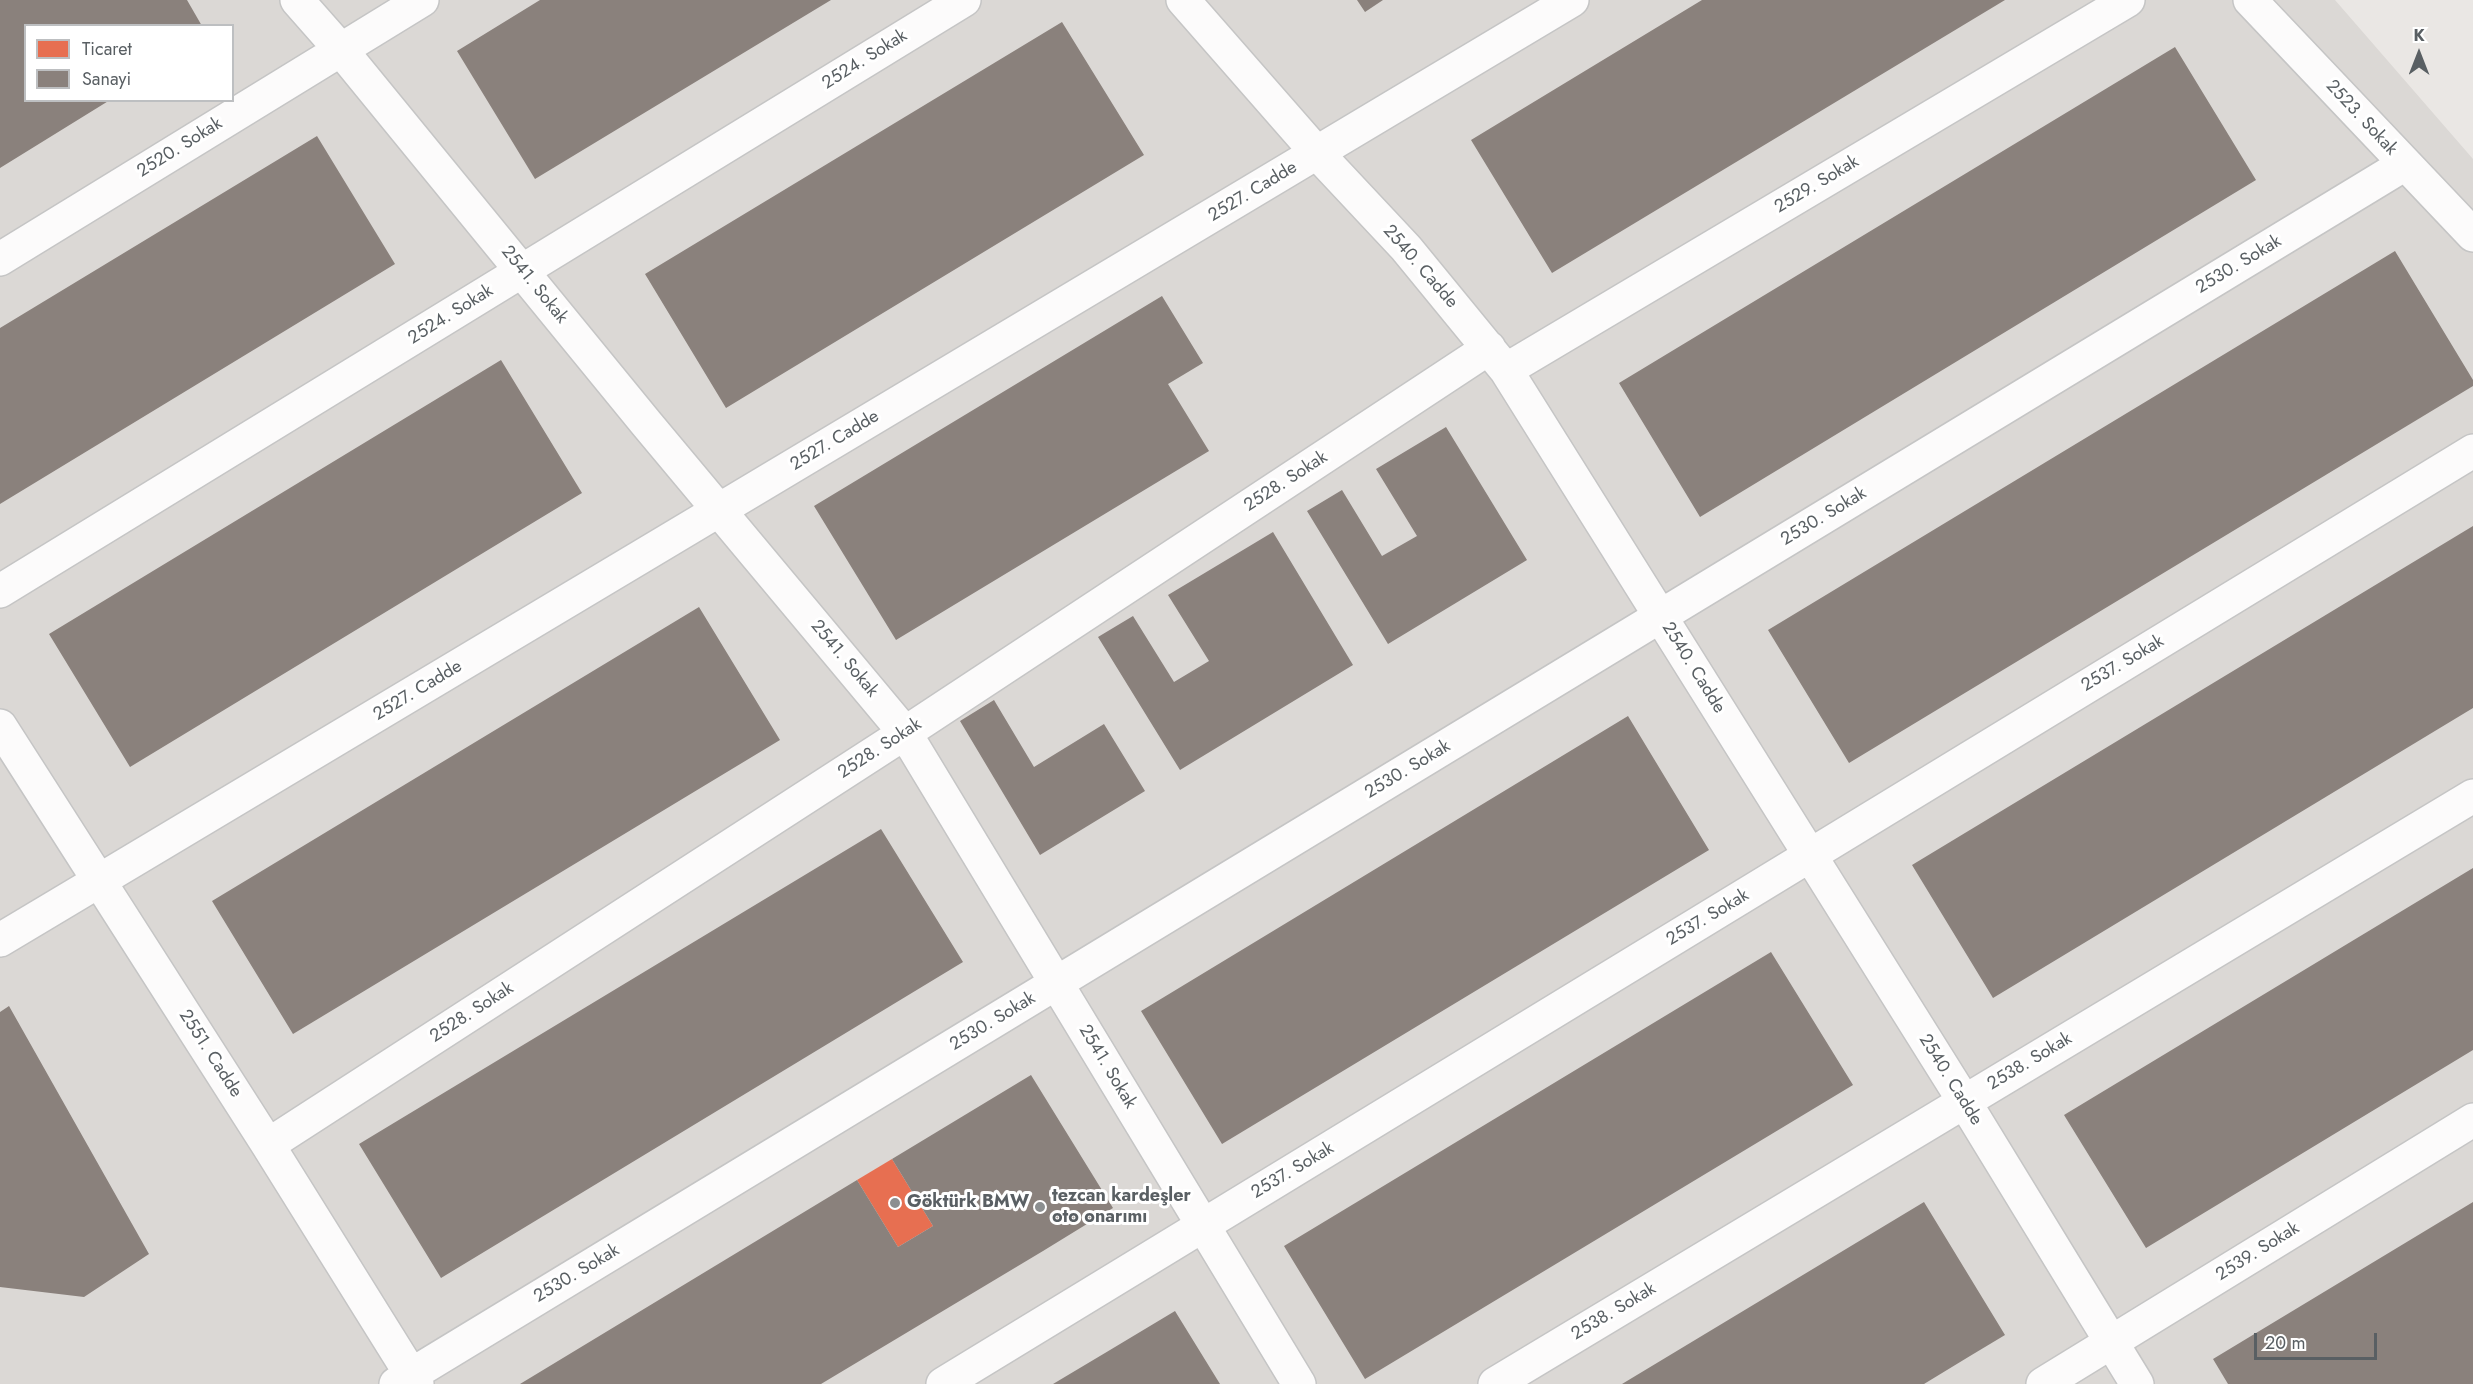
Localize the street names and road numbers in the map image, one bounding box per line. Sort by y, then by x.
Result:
street label: 2524. Sokak [819,25,911,95]
street label: 2523. Sokak [2321,76,2401,160]
street label: 2520. Sokak [133,113,227,183]
street label: 2529. Sokak [1771,151,1863,219]
street label: 2527. Cadde [1205,157,1301,227]
street label: 2540. Cadde [1378,221,1462,313]
street label: 2530. Sokak [2192,231,2286,299]
street label: 2541. Sokak [496,242,572,328]
street label: 2524. Sokak [405,280,497,350]
street label: 2527. Cadde [787,406,883,476]
street label: 2528. Sokak [1240,447,1332,517]
street label: 2530. Sokak [1777,483,1871,551]
street label: 2541. Sokak [806,616,882,702]
street label: 2540. Cadde [1656,618,1730,718]
street label: 2537. Sokak [2078,631,2168,697]
street label: 2527. Cadde [370,656,466,726]
street label: 2528. Sokak [834,714,926,784]
street label: 2530. Sokak [1361,736,1455,804]
street label: 2537. Sokak [1663,885,1753,951]
street label: 2528. Sokak [426,978,518,1048]
street label: 2530. Sokak [946,988,1040,1056]
street label: 2551. Cadde [174,1006,246,1102]
street label: 2541. Sokak [1074,1021,1140,1113]
street label: 2538. Sokak [1984,1028,2076,1096]
street label: 2540. Cadde [1913,1030,1987,1130]
street label: 2537. Sokak [1248,1138,1338,1204]
street label: 2539. Sokak [2212,1218,2304,1286]
street label: 2530. Sokak [530,1240,624,1308]
street label: 2538. Sokak [1568,1278,1660,1346]

